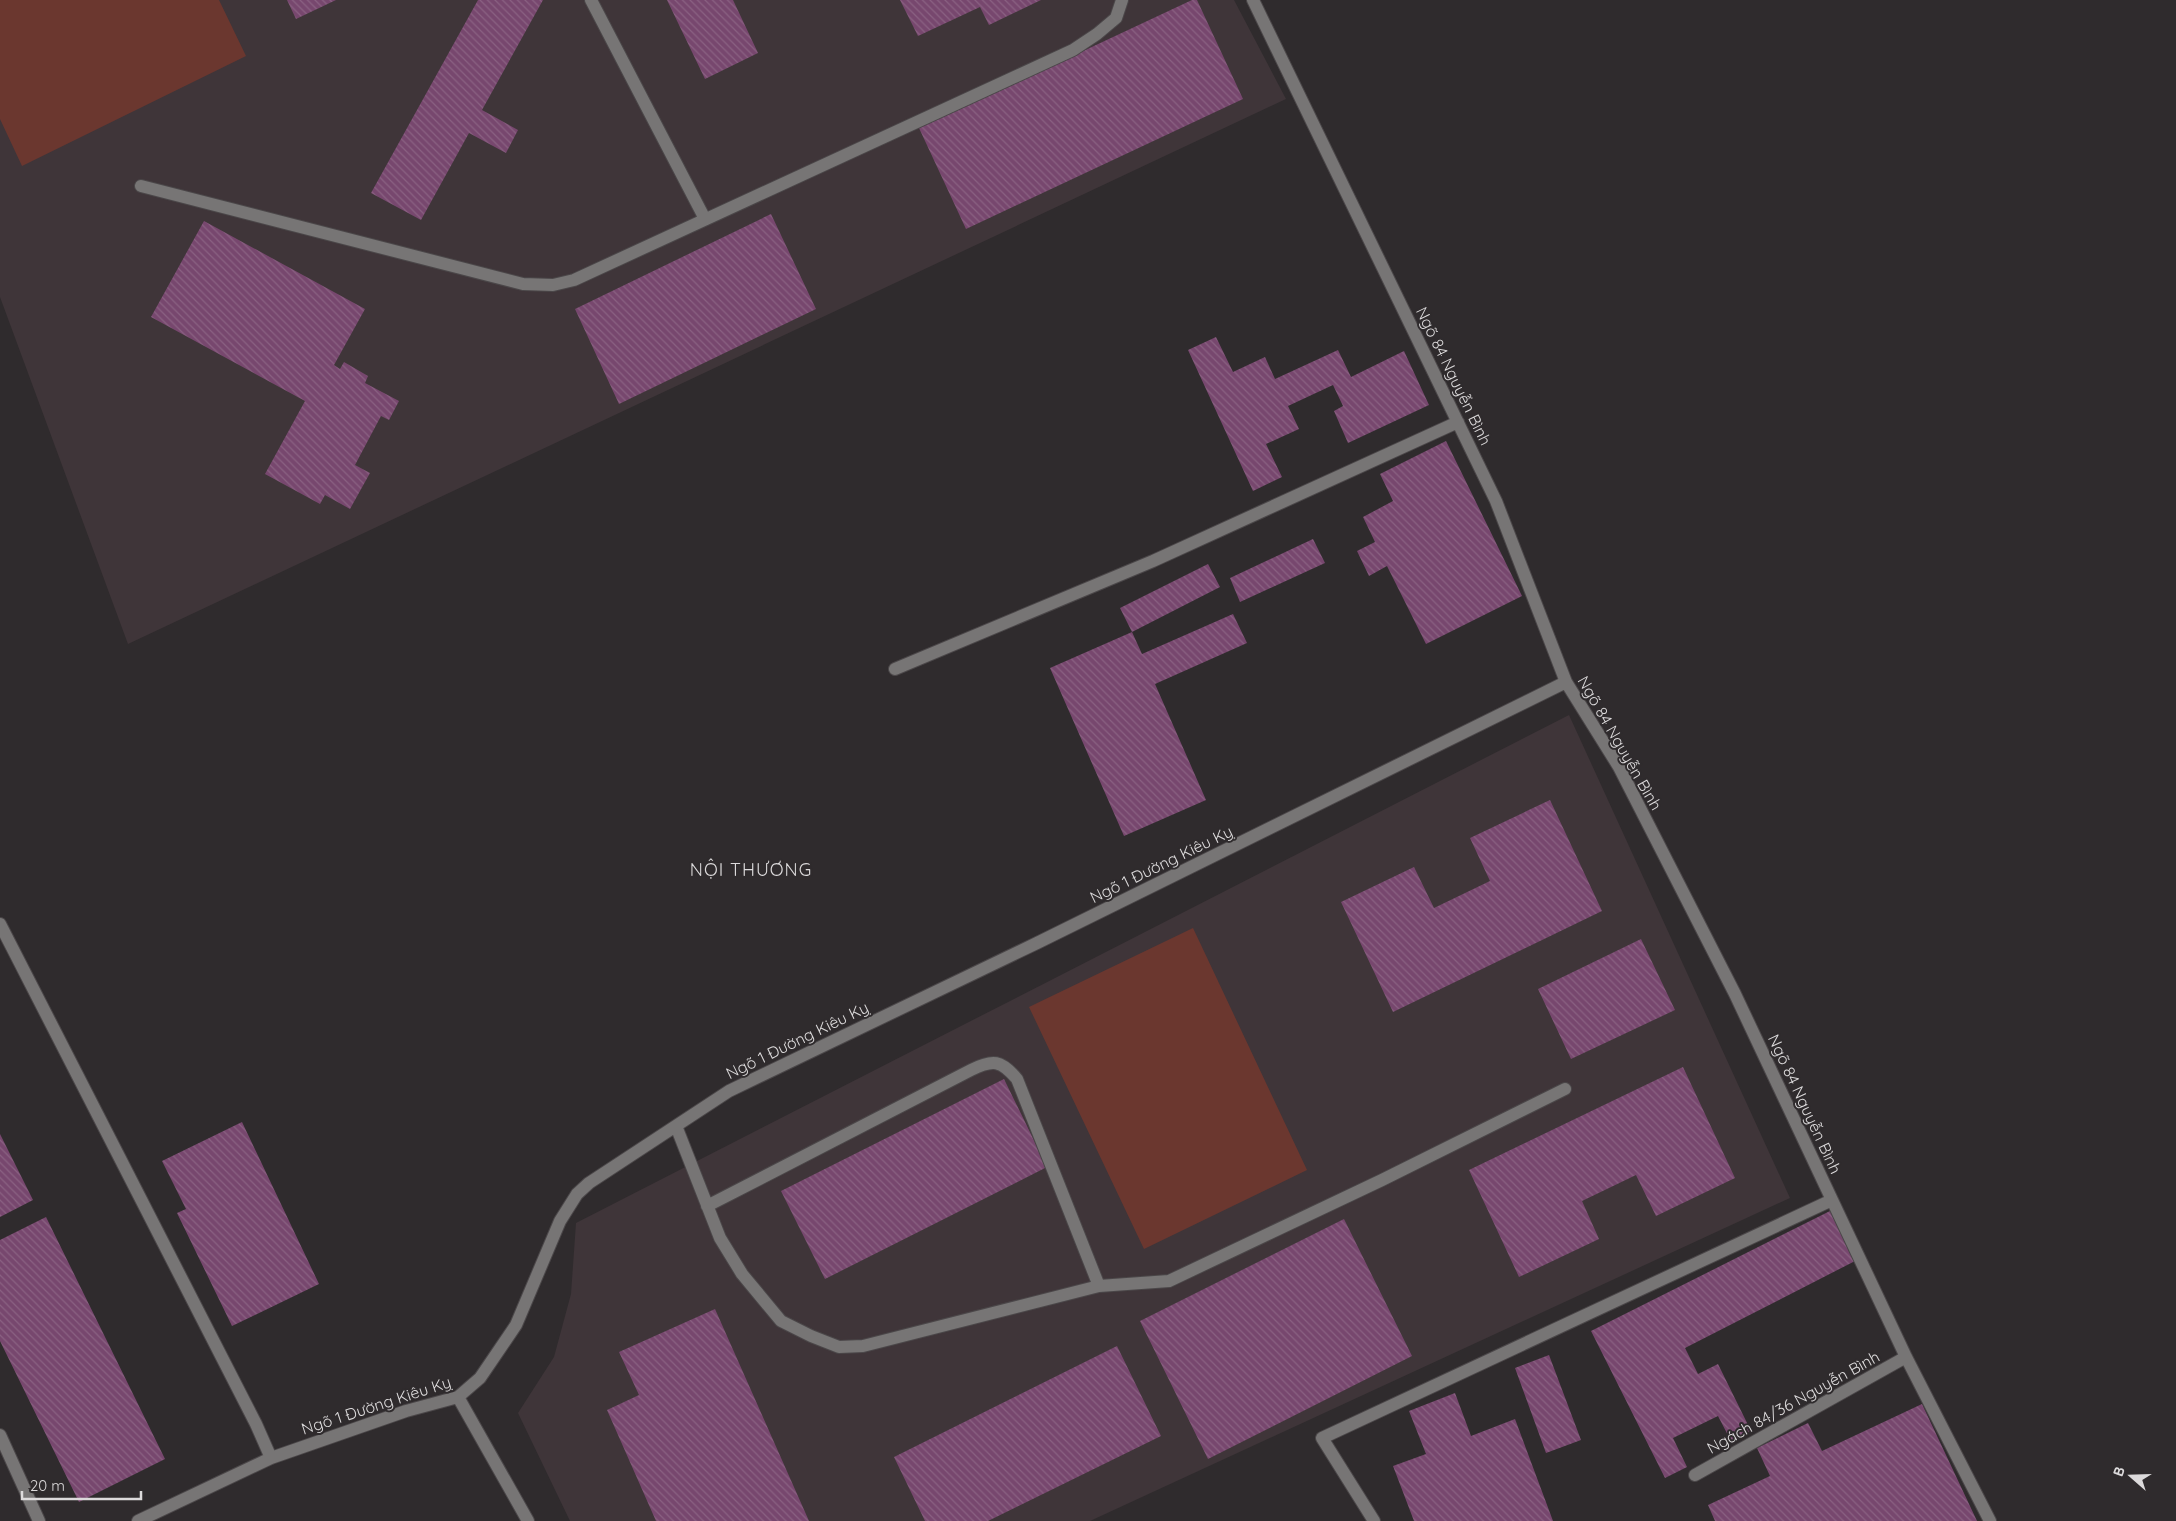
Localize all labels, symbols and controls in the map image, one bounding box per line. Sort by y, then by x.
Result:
street label: Ngõ 84 Nguyễn Bình [1412,304,1496,448]
street label: Ngõ 84 Nguyễn Bình [1573,672,1667,814]
street label: Ngõ 1 Đường Kiêu Kỵ [1086,821,1236,907]
district label: NỘI THƯƠNG [690,858,812,881]
street label: Ngõ 1 Đường Kiêu Kỵ [722,997,872,1083]
street label: Ngõ 84 Nguyễn Bình [1764,1031,1846,1177]
street label: Ngách 84/36 Nguyễn Bình [1703,1346,1883,1458]
street label: Ngõ 1 Đường Kiêu Kỵ [299,1371,453,1439]
north arrow [2106,1451,2156,1501]
text: B [2109,1464,2129,1479]
scale bar [22,1468,141,1500]
text: 20 m [30,1476,65,1495]

